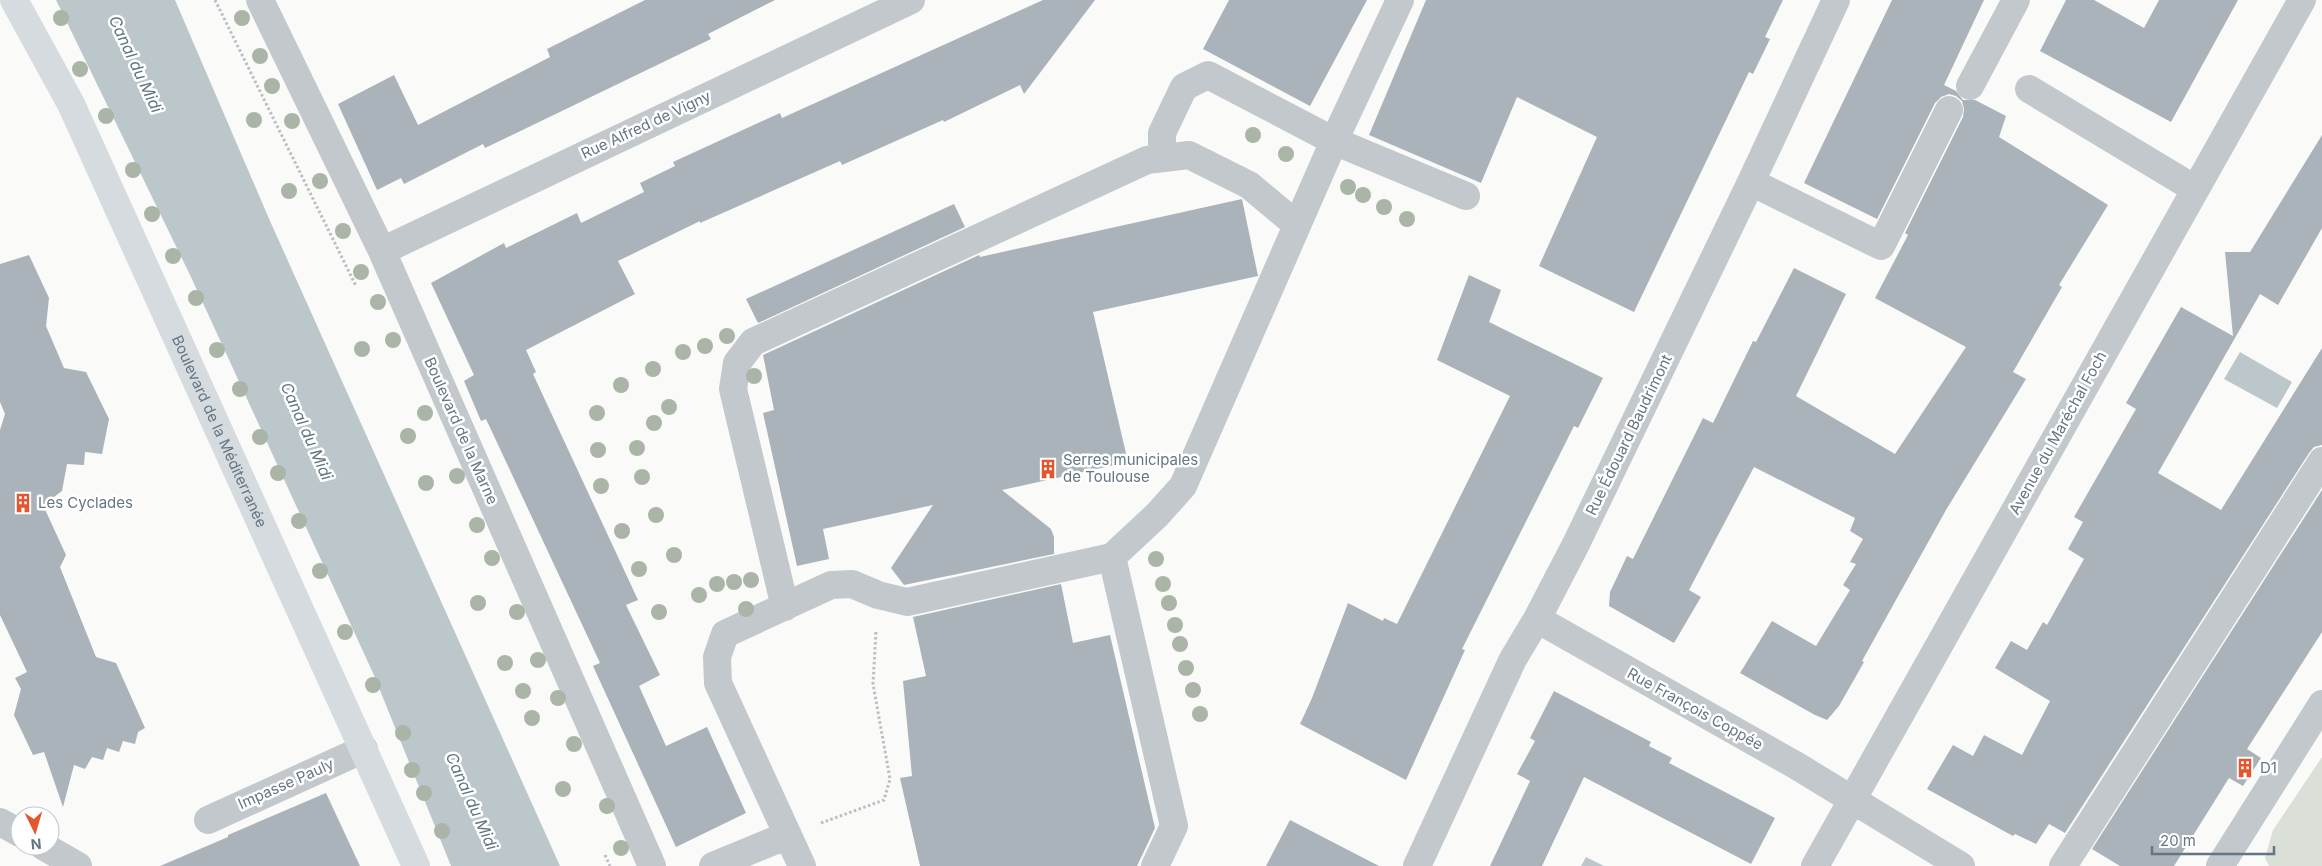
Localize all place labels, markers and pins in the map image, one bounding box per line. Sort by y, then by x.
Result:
place label: Serres municipales de Toulouse [1063,450,1198,486]
building icon: Serres municipales de Toulouse [1037,458,1059,480]
building icon: Les Cyclades [12,492,34,514]
place label: Les Cyclades [38,493,133,512]
building icon: D1 [2234,757,2256,779]
place label: D1 [2260,758,2277,777]

